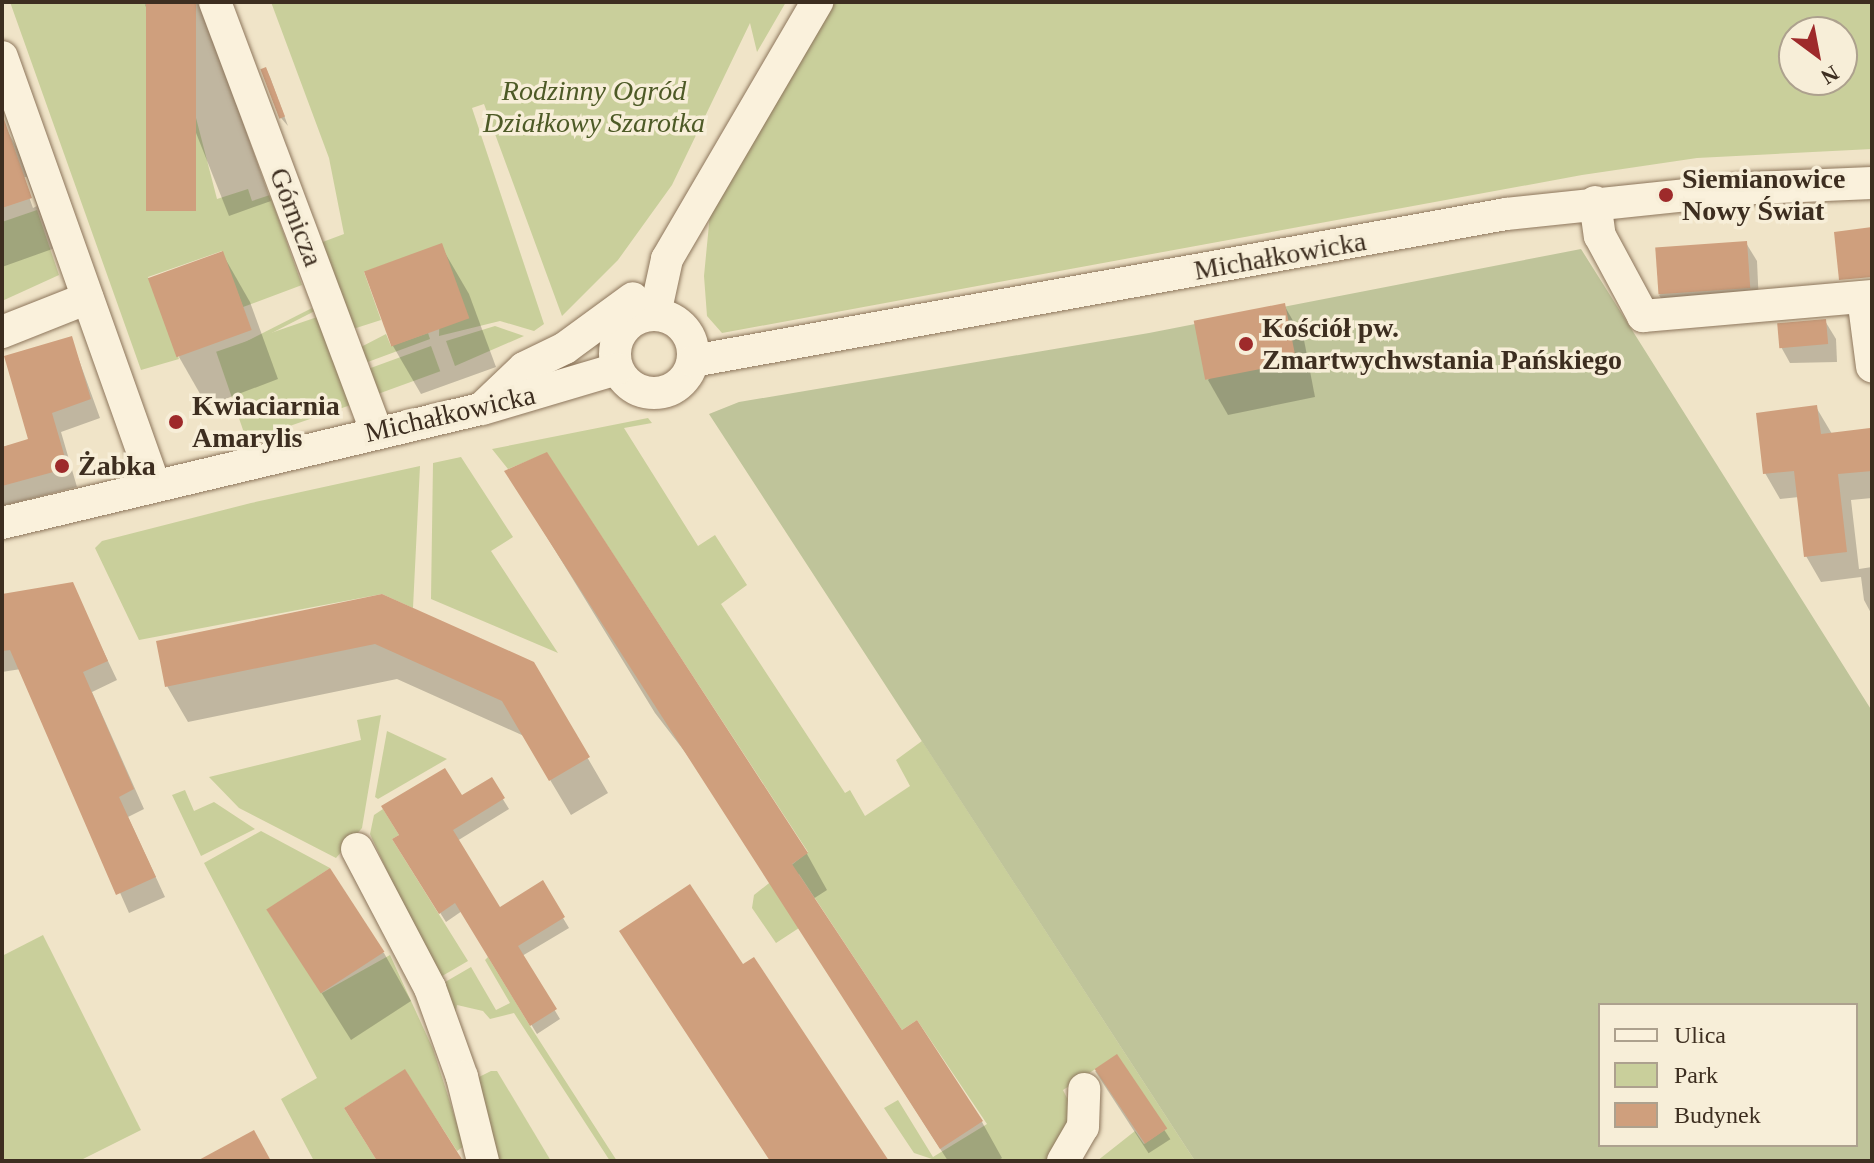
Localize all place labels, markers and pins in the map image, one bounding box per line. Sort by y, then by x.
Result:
place label: Siemianowice Nowy Świat [1682,162,1845,228]
marker: Siemianowice Nowy Świat [1657,186,1675,204]
place label: Kościół pw. Zmartwychwstania Pańskiego [1262,311,1622,377]
marker: Kościół pw. Zmartwychwstania Pańskiego [1237,335,1255,353]
place label: Kwiaciarnia Amarylis [192,389,340,455]
marker: Kwiaciarnia Amarylis [167,413,185,431]
place label: Żabka [78,449,156,483]
marker: Żabka [53,457,71,475]

